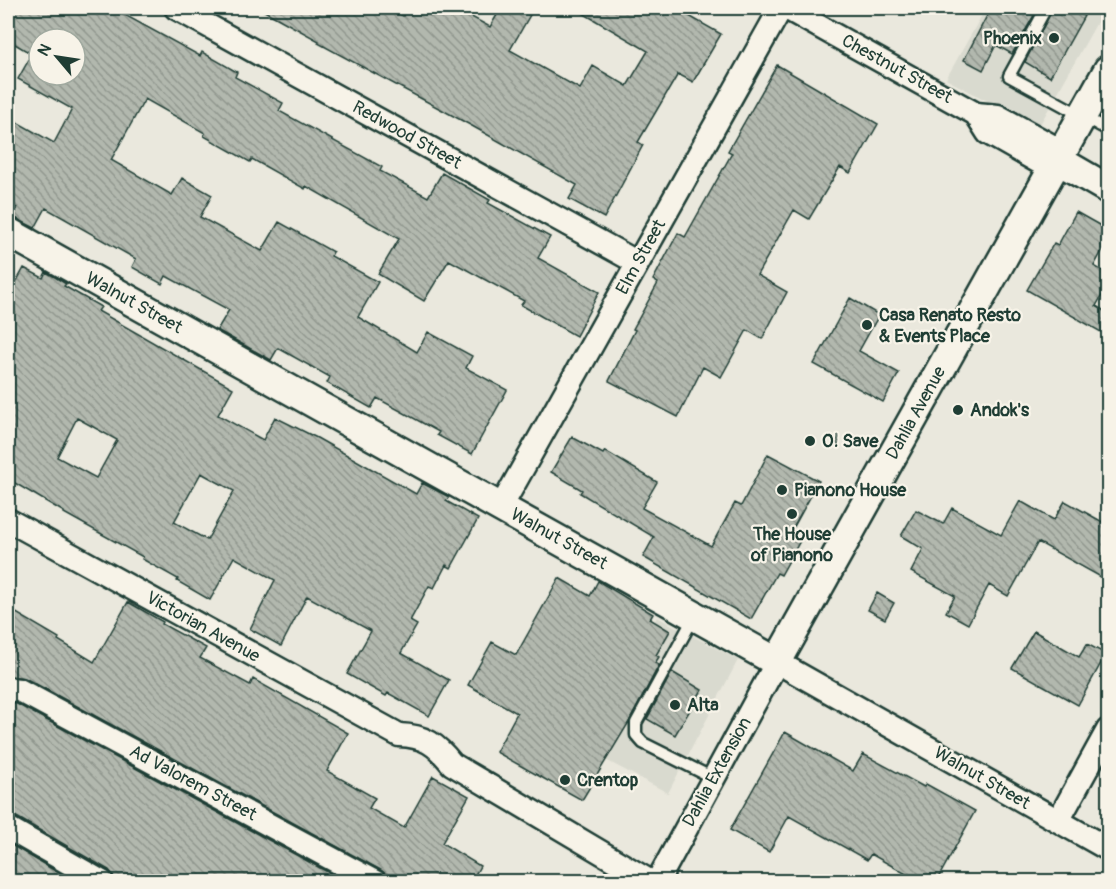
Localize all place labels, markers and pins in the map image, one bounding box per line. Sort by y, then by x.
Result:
place label: Phoenix [983,27,1042,50]
marker: Phoenix [1047,31,1061,45]
place label: Casa Renato Resto & Events Place [879,304,1021,348]
marker: Casa Renato Resto & Events Place [860,318,874,332]
place label: Andok's [970,399,1030,422]
marker: Andok's [951,403,965,417]
place label: O! Save [822,430,879,453]
marker: O! Save [803,434,817,448]
place label: Pianono House [794,479,907,502]
marker: Pianono House [775,483,789,497]
marker: The House of Pianono [785,507,799,521]
place label: The House of Pianono [750,523,833,567]
place label: Alta [687,694,719,717]
marker: Alta [668,698,682,712]
place label: Crentop [577,769,639,792]
marker: Crentop [558,773,572,787]

